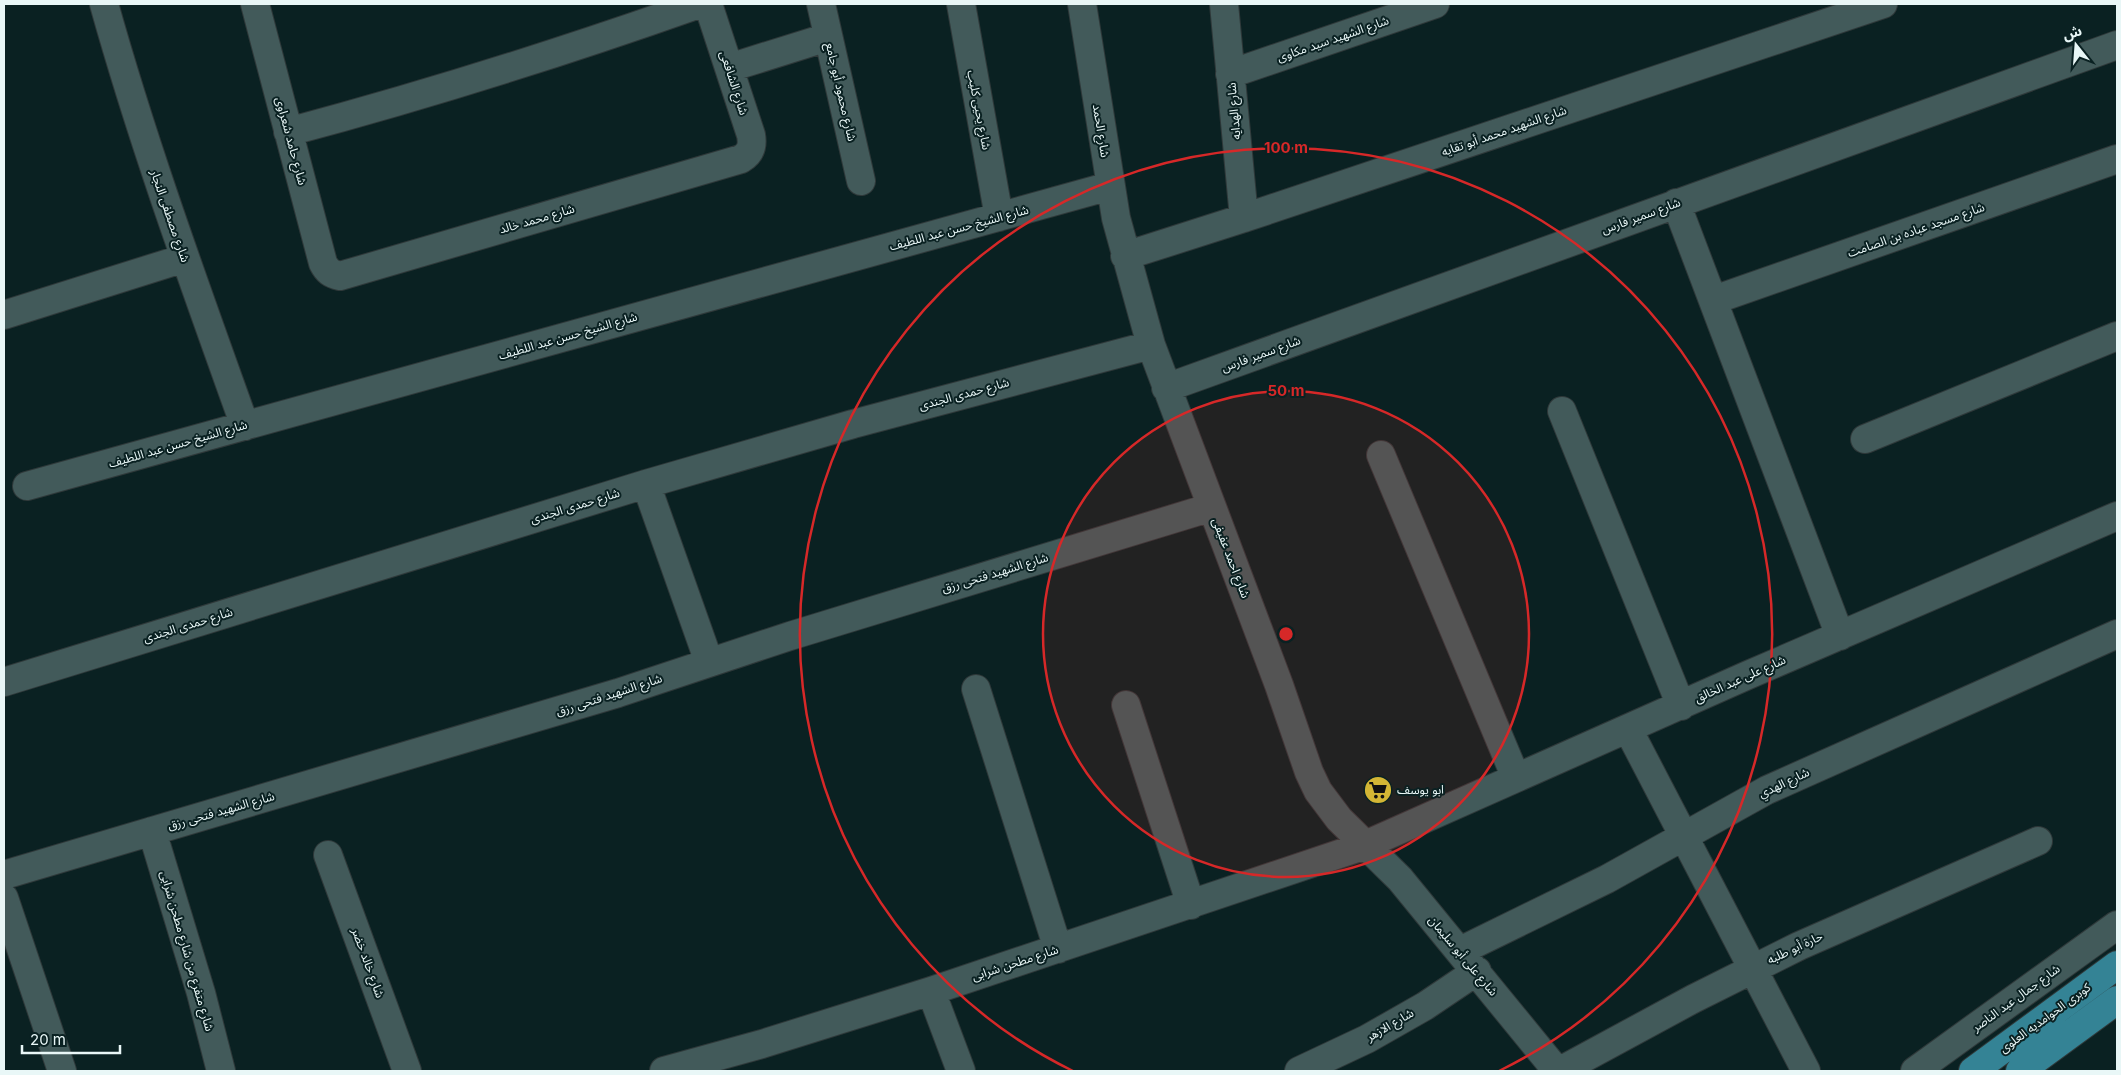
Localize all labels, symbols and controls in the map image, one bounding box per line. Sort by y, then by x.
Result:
street label: شارع الشهيد سيد مكاوى [1275,12,1391,67]
north arrow [2051,20,2101,70]
text: ش [2060,21,2084,43]
street label: شارع محمود أبو جامع [821,41,860,143]
street label: شارع الشافعى [715,49,752,118]
street label: شارع يحيى كليب [962,69,995,151]
street label: شارع الهدايه [1224,82,1245,140]
street label: شارع حامد شعراوى [271,95,310,187]
street label: شارع الشهيد محمد أبو تقايه [1439,102,1569,161]
street label: شارع الحمد [1088,103,1113,159]
text: 100 m [1264,138,1308,157]
street label: شارع مصطفى النجار [145,167,193,265]
street label: شارع سمير فارس [1599,194,1683,239]
street label: شارع مسجد عباده بن الصامت [1845,199,1987,262]
street label: شارع محمد خالد [498,201,577,238]
street label: شارع الشيخ حسن عبد اللطيف [888,202,1031,255]
street label: شارع الشيخ حسن عبد اللطيف [497,309,640,364]
street label: شارع سمير فارس [1219,332,1303,377]
street label: شارع حمدى الجندى [917,374,1011,415]
text: 50 m [1268,381,1304,400]
street label: شارع الشيخ حسن عبد اللطيف [107,417,250,472]
street label: شارع حمدى الجندى [528,485,622,528]
street label: شارع احمد عفيفى [1207,516,1254,601]
street label: شارع الشهيد فتحى رزق [940,549,1051,598]
street label: شارع حمدى الجندى [141,604,235,647]
centre of rings [1277,625,1295,643]
street label: شارع على عبد الخالق [1692,652,1789,707]
street label: شارع الشهيد فتحى رزق [554,670,664,721]
street label: شارع الهدي [1756,764,1813,803]
supermarket icon: ابو يوسف [1363,775,1393,805]
place label: ابو يوسف [1397,782,1444,797]
street label: شارع الشهيد فتحى رزق [166,788,277,835]
street label: شارع متفرع من شارع مطحن شرابى [155,869,218,1033]
street label: شارع على أبو سليمان [1424,913,1501,1000]
street label: شارع خالد خضر [347,925,388,1001]
street label: حارة أبو طلبه [1765,928,1825,967]
street label: شارع مطحن شرابى [970,941,1061,985]
street label: شارع جمال عبد الناصر [1968,961,2064,1037]
street label: كوبرى الحوامديه العلوى [1996,979,2094,1056]
street label: شارع الازهر [1363,1005,1417,1046]
scale bar [22,1022,120,1054]
text: 20 m [30,1030,66,1049]

